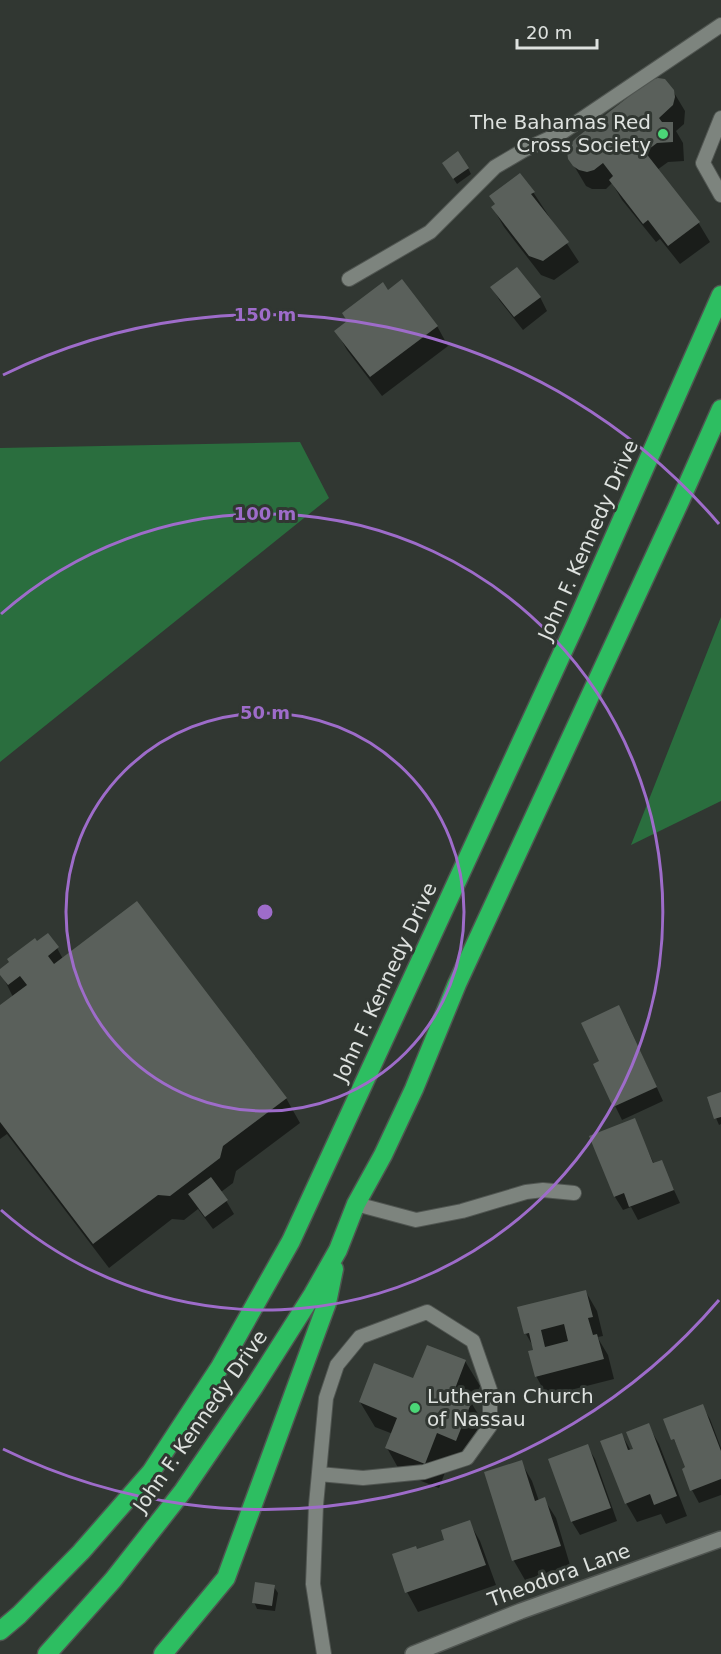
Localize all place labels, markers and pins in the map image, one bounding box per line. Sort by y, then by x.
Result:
place label: The Bahamas Red Cross Society [469,110,651,157]
marker: The Bahamas Red Cross Society [656,127,670,141]
centre of rings [255,902,275,922]
place label: Lutheran Church of Nassau [427,1384,594,1431]
marker: Lutheran Church of Nassau [408,1401,422,1415]

